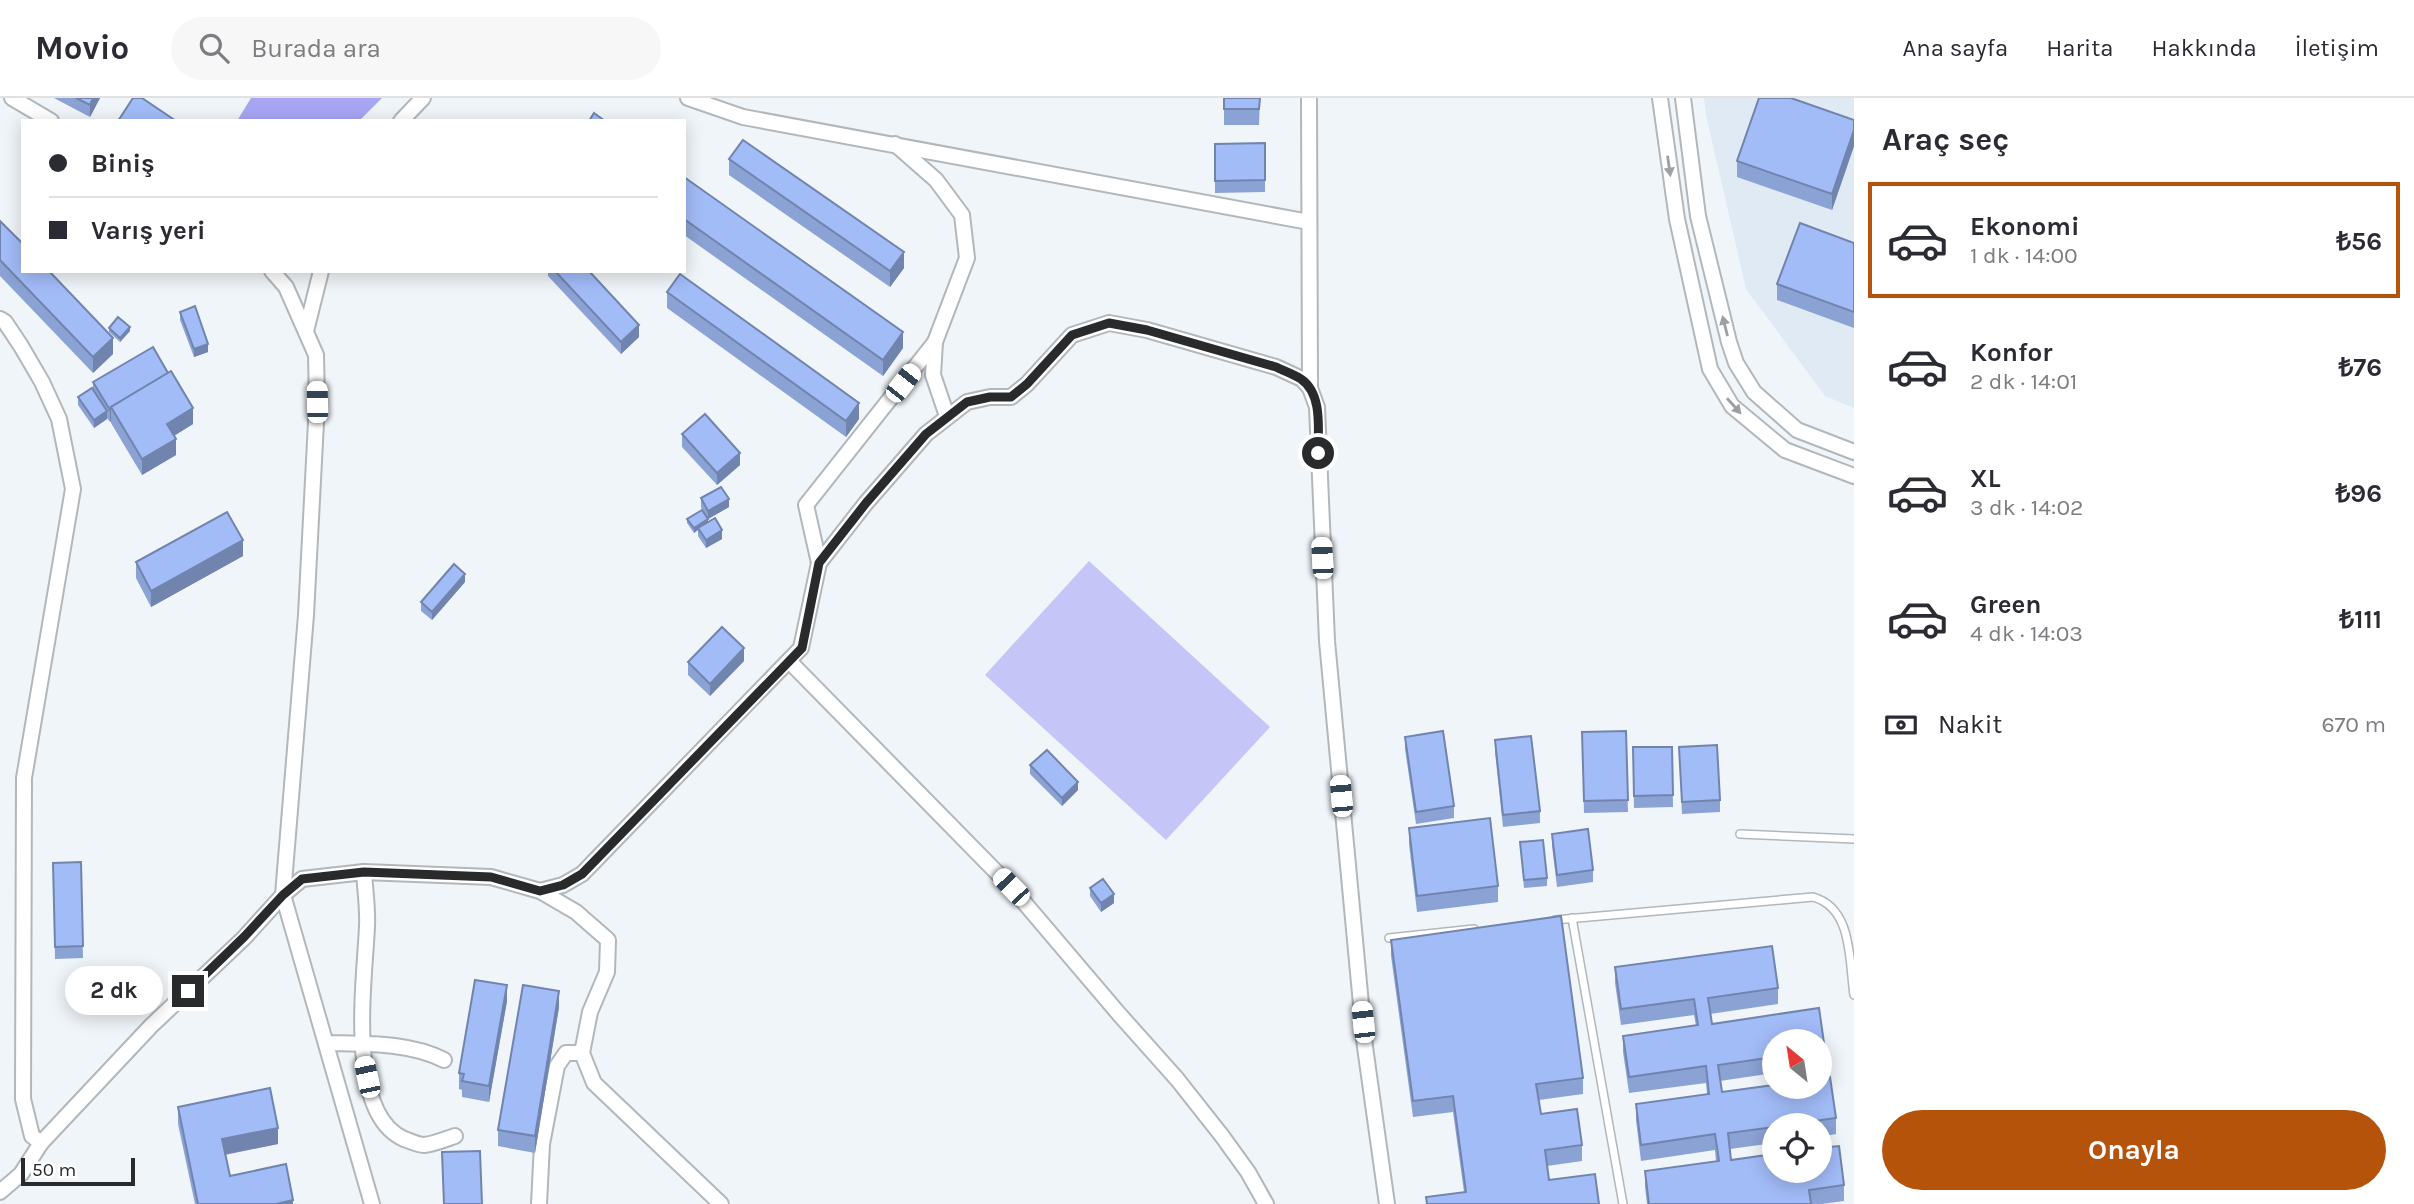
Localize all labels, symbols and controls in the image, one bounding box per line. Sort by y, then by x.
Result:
search box [171,17,661,80]
text: Movio [35,29,129,67]
icon: search [195,29,233,67]
text: Burada ara [251,33,381,64]
text: Ana sayfa [1903,34,2008,62]
text: Harita [2046,34,2113,62]
text: Hakkında [2151,34,2257,62]
text: İletişim [2295,34,2379,62]
text: Araç seç [1882,121,2009,158]
text: Biniş [91,148,155,179]
one-way arrow [1664,155,1675,177]
icon: car [1886,209,1949,272]
text: Ekonomi [1970,211,2079,242]
text: Varış yeri [91,215,205,246]
text: ₺56 [2336,226,2382,257]
text: 1 dk · 14:00 [1970,242,2078,269]
one-way arrow [1719,315,1730,337]
icon: car [1886,335,1949,398]
text: Konfor [1970,337,2052,368]
text: ₺76 [2338,352,2382,383]
car [882,360,925,406]
text: 2 dk · 14:01 [1970,368,2077,395]
car [307,381,328,423]
one-way arrow [1726,397,1742,414]
route start [1302,437,1334,469]
icon: car [1886,461,1949,524]
text: XL [1970,463,2001,494]
text: ₺96 [2335,478,2382,509]
text: 3 dk · 14:02 [1970,494,2083,521]
car [1311,536,1334,580]
icon: car [1886,587,1949,650]
text: Green [1970,589,2042,620]
text: ₺111 [2339,604,2382,635]
text: 4 dk · 14:03 [1970,620,2083,647]
icon: cash [1882,706,1920,744]
text: Nakit [1938,709,2002,740]
text: 670 m [2321,711,2386,738]
car [1329,774,1354,818]
car [989,865,1034,909]
callout: 2 dk [66,966,164,1015]
route end [172,975,204,1007]
text: 2 dk [90,977,138,1004]
car [1351,1000,1376,1044]
north arrow [1762,1029,1832,1099]
map controls [1762,1029,1832,1183]
car [353,1054,382,1100]
button: Onayla [1882,1110,2386,1190]
button: locate [1762,1113,1832,1183]
scale bar [21,1155,135,1187]
text: 50 m [32,1159,76,1181]

